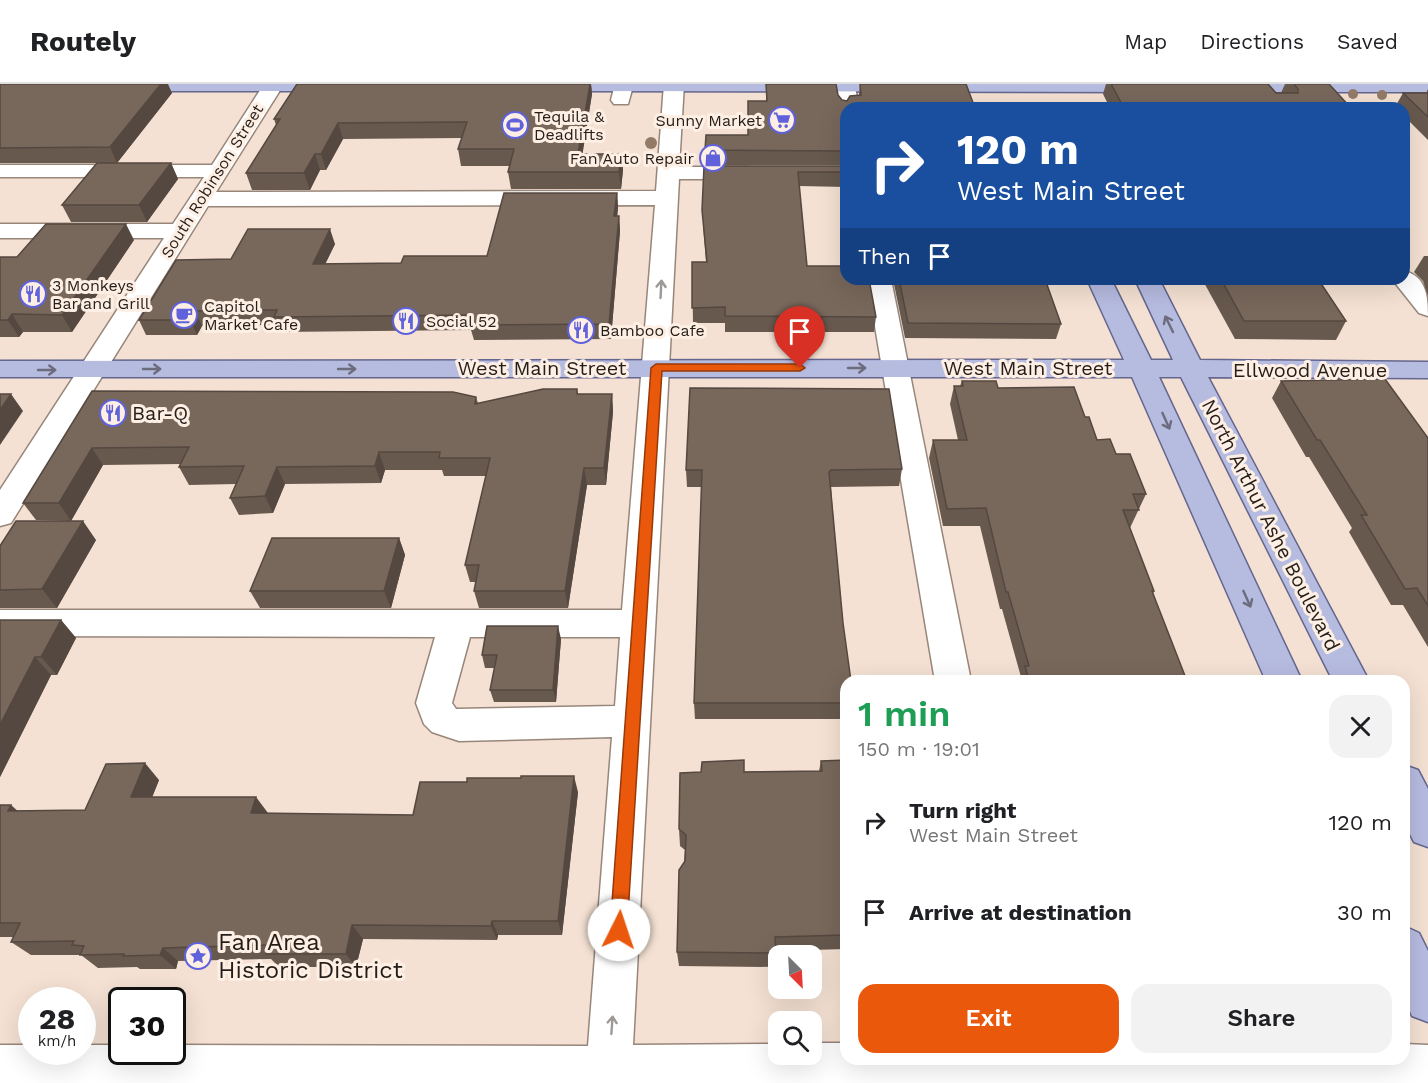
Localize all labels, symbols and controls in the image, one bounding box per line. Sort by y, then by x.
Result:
text: Routely [30,25,136,58]
text: Map [1124,29,1167,54]
text: Directions [1200,29,1304,54]
text: Saved [1337,29,1398,54]
street label: South Robinson Street [157,100,267,261]
supermarket icon: Sunny Market [767,105,797,135]
place label: Tequila & Deadlifts [534,107,605,144]
sports icon: Tequila & Deadlifts [500,110,530,140]
place label: Sunny Market [655,111,762,130]
text: 120 m [957,125,1079,174]
icon: right [858,126,936,204]
shop icon: Fan Auto Repair [698,143,728,173]
place label: Fan Auto Repair [570,149,694,168]
text: West Main Street [957,175,1185,207]
icon: arrive [923,240,956,273]
text: Then [858,244,911,269]
place label: 3 Monkeys Bar and Grill [52,276,150,313]
restaurant icon: 3 Monkeys Bar and Grill [18,279,48,309]
one-way arrow [656,279,667,299]
place label: Capitol Market Cafe [204,297,298,334]
cafe icon: Capitol Market Cafe [169,300,199,330]
restaurant icon: Social 52 [391,306,421,336]
pin [774,306,825,368]
place label: Social 52 [426,312,497,331]
restaurant icon: Bamboo Cafe [566,315,596,345]
icon: arrive [783,315,816,348]
one-way arrow [1163,316,1174,334]
place label: Bamboo Cafe [600,321,705,340]
street label: West Main Street [458,356,627,380]
street label: West Main Street [944,356,1113,380]
street label: Ellwood Avenue [1233,358,1387,382]
one-way arrow [847,362,867,374]
one-way arrow [142,363,162,375]
one-way arrow [337,363,357,375]
one-way arrow [36,364,56,375]
street label: North Arthur Ashe Boulevard [1197,395,1345,655]
restaurant icon: Bar-Q [98,398,128,428]
place label: Bar-Q [132,401,188,425]
one-way arrow [1161,412,1173,430]
one-way arrow [1241,590,1253,608]
text: 1 min [858,693,950,735]
button: close [1329,695,1392,758]
text: 150 m · 19:01 [858,737,980,761]
text: Turn right [909,798,1016,823]
icon: right [858,806,891,839]
text: 120 m [1328,810,1392,835]
text: West Main Street [909,823,1078,847]
icon: arrive [858,896,891,929]
position arrow [587,898,651,962]
text: Arrive at destination [909,900,1132,925]
text: 30 m [1337,900,1392,925]
place label: Fan Area Historic District [218,928,403,984]
place icon: Fan Area Historic District [183,941,213,971]
north arrow [768,945,822,999]
map controls [768,945,822,1065]
button: Exit [858,984,1119,1053]
button: Share [1131,984,1392,1053]
speed limit sign: 30 [108,987,186,1065]
text: 28 [39,1001,75,1036]
button: search [768,1011,822,1065]
one-way arrow [607,1015,618,1035]
text: km/h [38,1032,76,1050]

